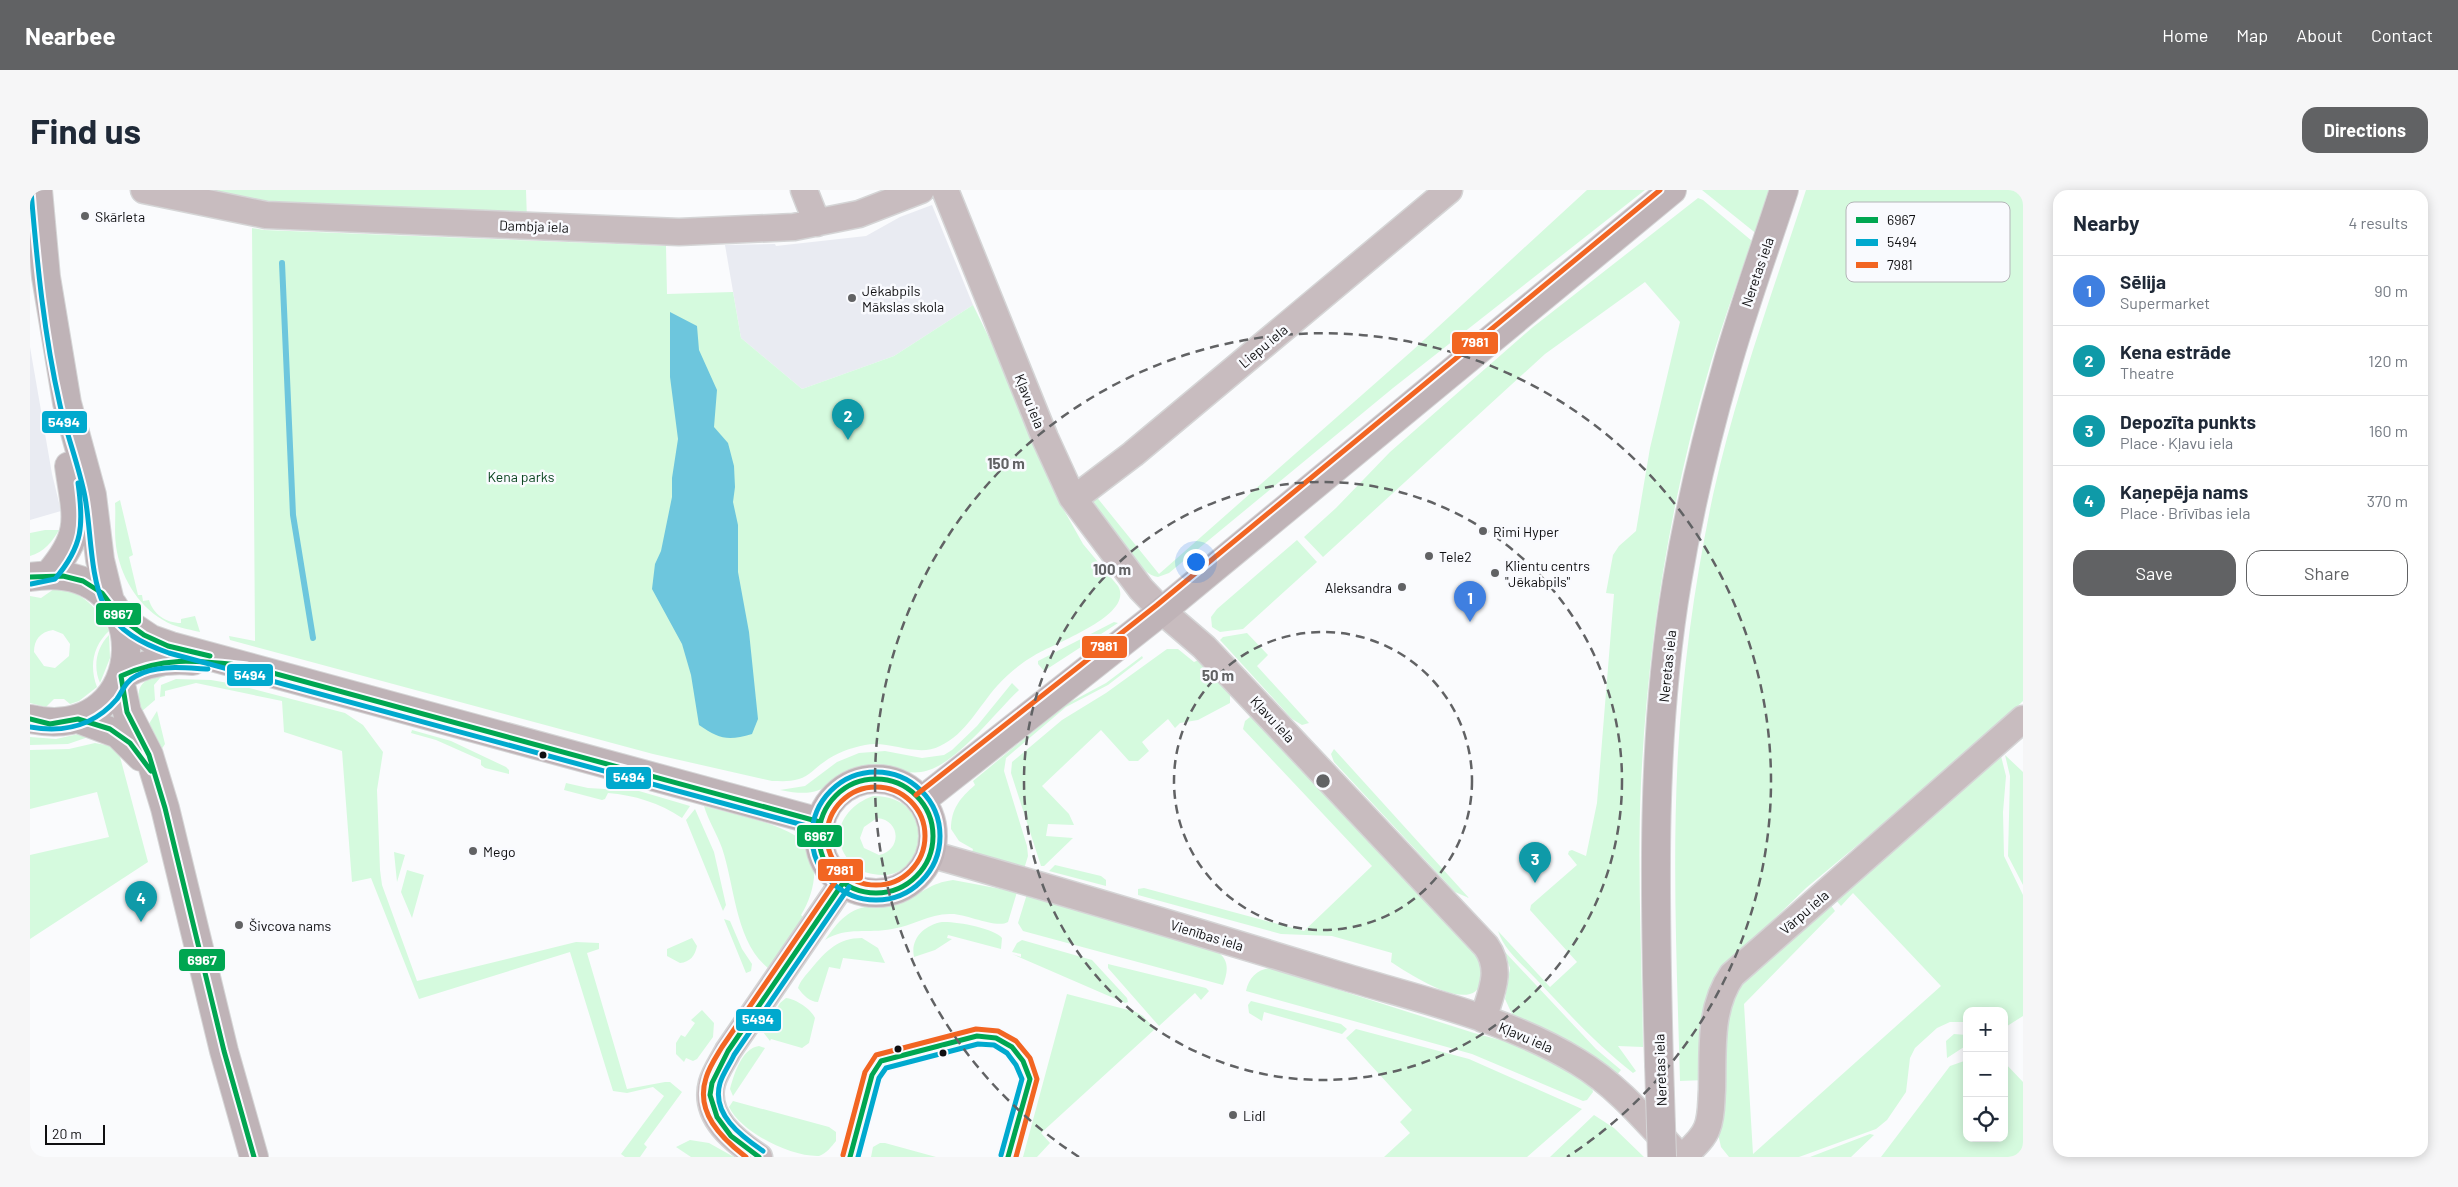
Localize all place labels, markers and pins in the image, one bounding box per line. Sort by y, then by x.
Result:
place label: Skārleta [95,208,145,225]
marker: Skārleta [79,210,91,222]
place label: Jēkabpils Mākslas skola [862,282,944,315]
marker: Jēkabpils Mākslas skola [846,292,858,304]
pin: 2 [832,399,864,440]
place label: Rimi Hyper [1493,523,1559,540]
marker: Rimi Hyper [1477,525,1489,537]
place label: Tele2 [1439,548,1472,565]
marker: Tele2 [1423,550,1435,562]
place label: Klientu centrs "Jēkabpils" [1505,557,1590,590]
marker: Klientu centrs "Jēkabpils" [1489,567,1501,579]
place label: Aleksandra [1325,579,1392,596]
marker: Aleksandra [1396,581,1408,593]
pin: 1 [1454,581,1486,622]
unlabelled marker [538,750,548,760]
centre of rings [1314,772,1332,790]
pin: 3 [1519,842,1551,883]
place label: Mego [483,843,516,860]
marker: Mego [467,845,479,857]
pin: 4 [125,881,157,922]
place label: Šivcova nams [249,917,331,934]
marker: Šivcova nams [233,919,245,931]
unlabelled marker [893,1044,903,1054]
unlabelled marker [938,1048,948,1058]
place label: Lidl [1243,1107,1265,1124]
marker: Lidl [1227,1109,1239,1121]

